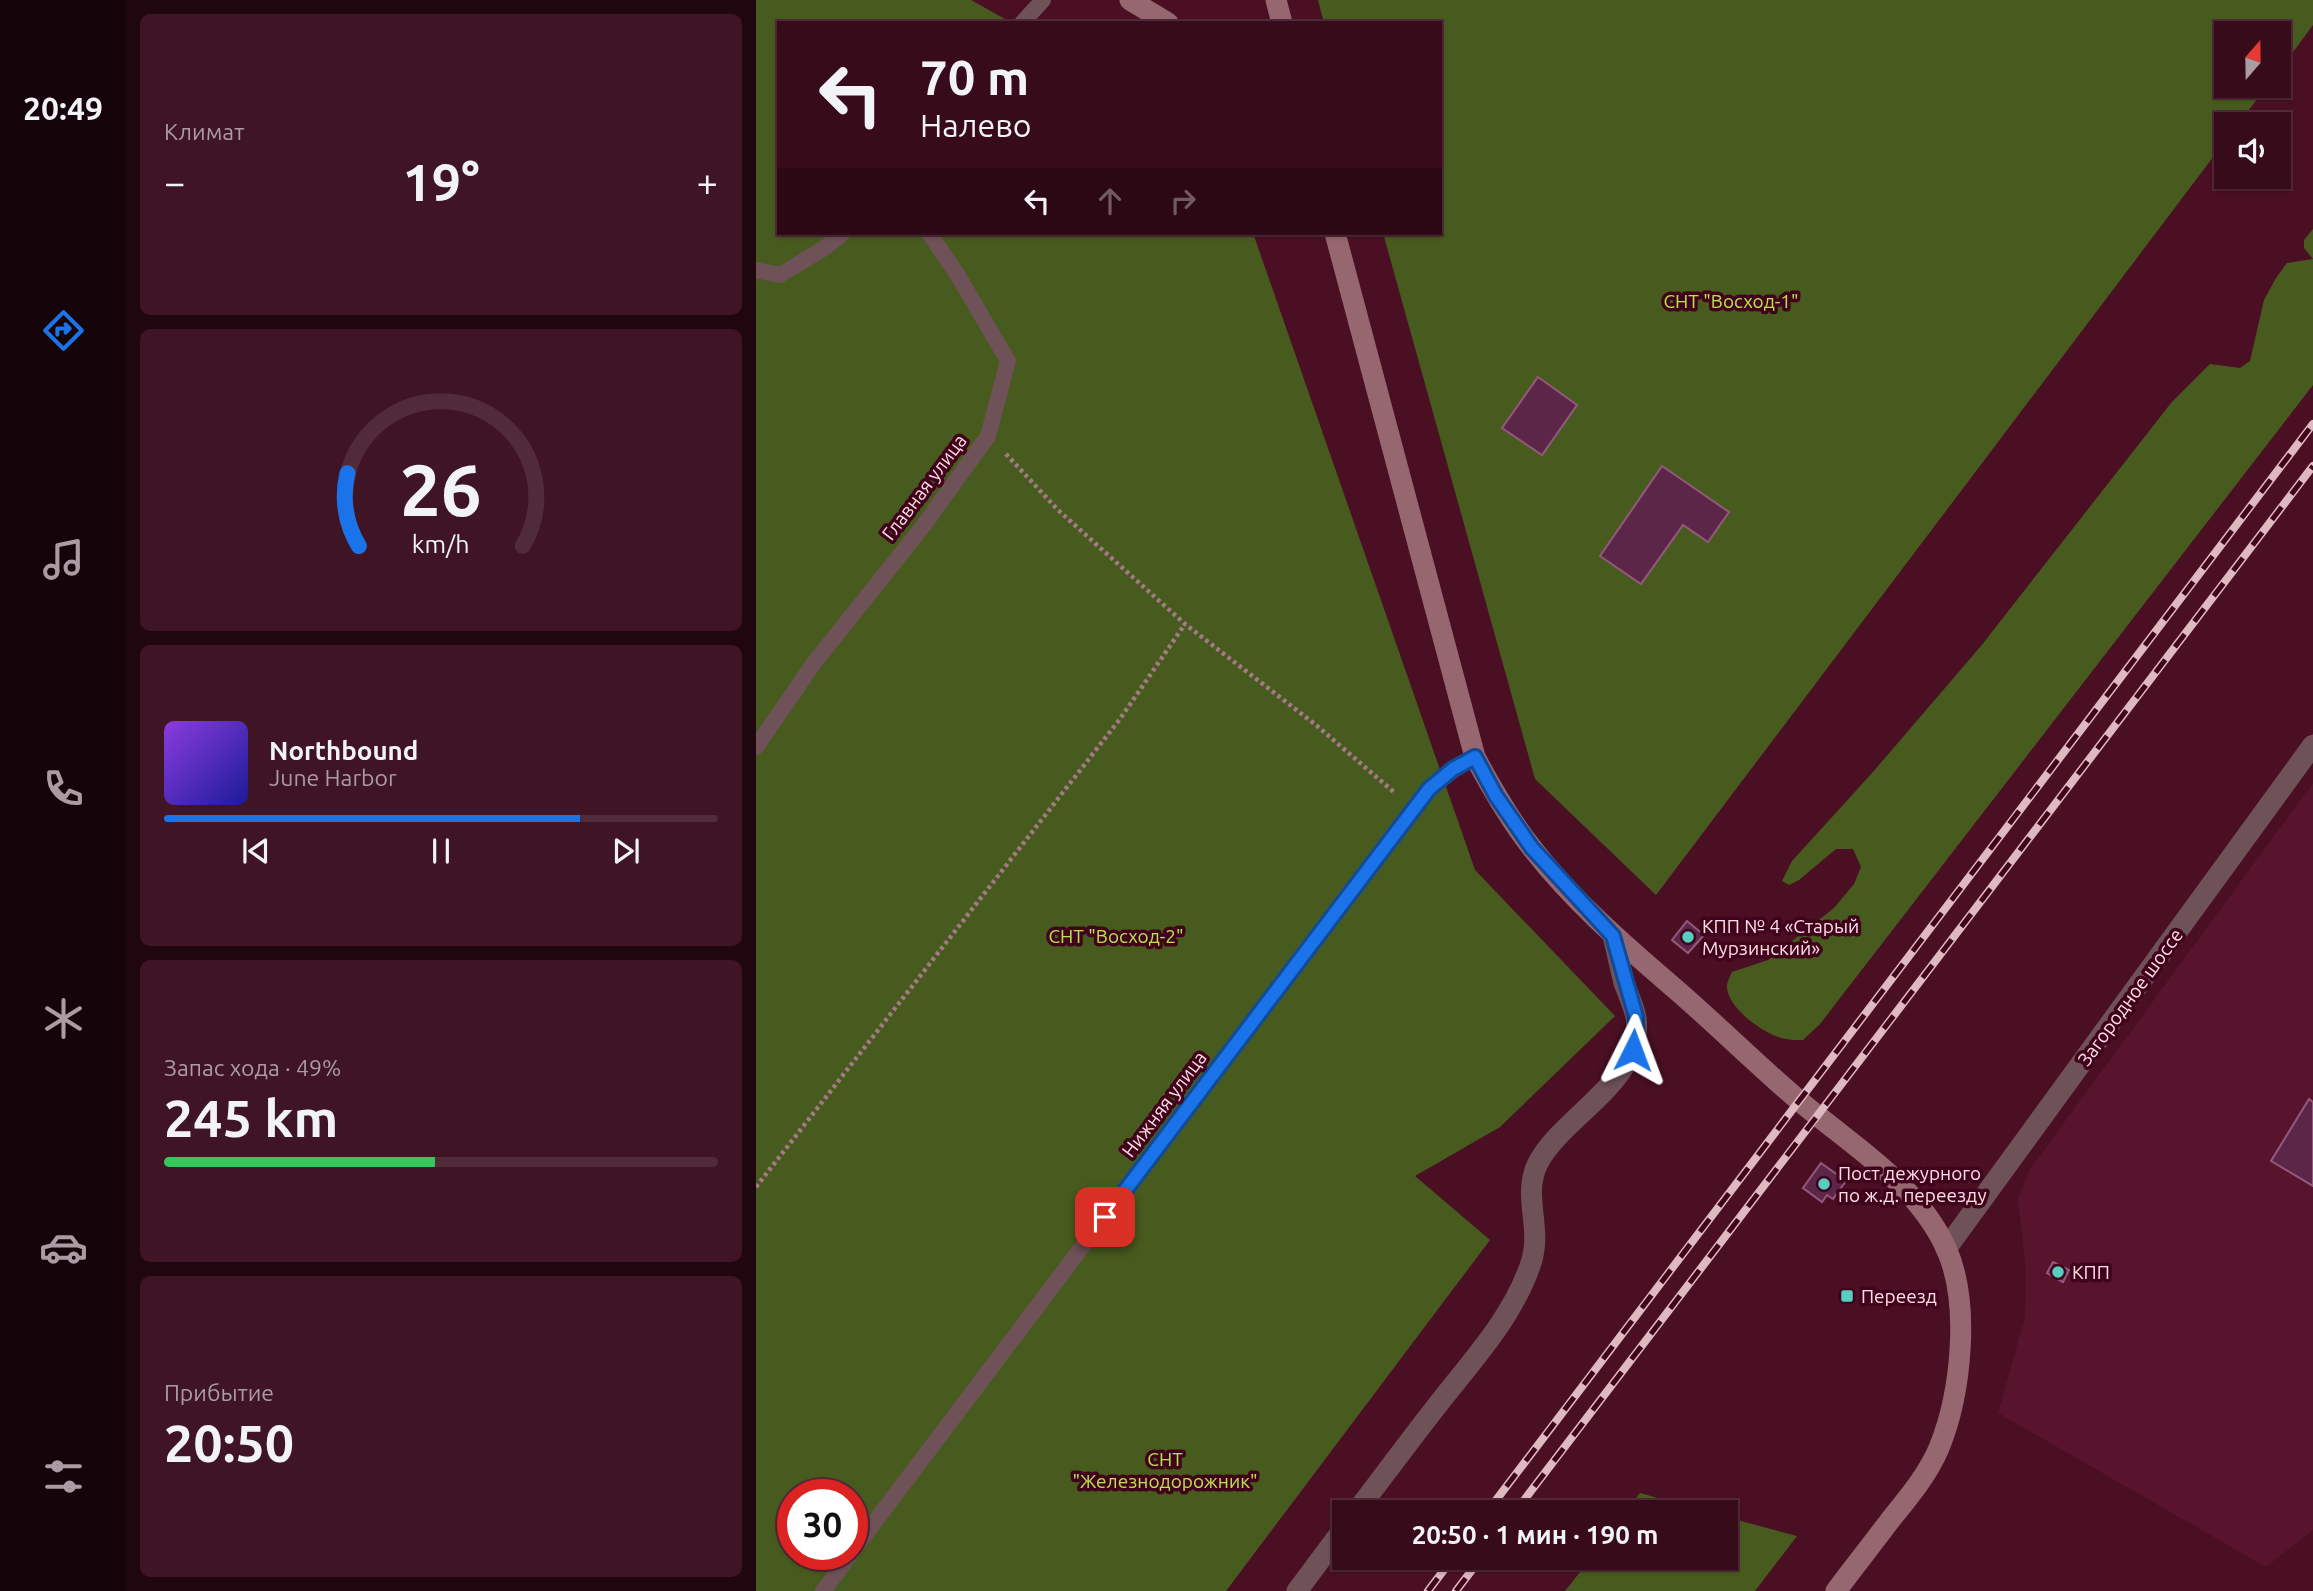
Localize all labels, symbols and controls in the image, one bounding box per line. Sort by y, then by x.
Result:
north arrow [2214,21,2291,98]
map controls [2214,21,2291,189]
icon: left [805,49,896,140]
text: 70 m [920,49,1029,104]
text: 20:49 [23,90,103,126]
text: Налево [920,107,1032,143]
button: sound [2214,112,2291,189]
text: Климат [164,119,244,144]
text: 19° [402,153,480,211]
text: − [164,161,185,203]
text: + [697,161,718,203]
icon: left [1018,182,1056,220]
icon: ahead [1091,182,1129,220]
icon: right [1164,182,1202,220]
park label: СНТ "Восход-1" [1663,290,1799,312]
icon: directions [39,306,88,355]
street label: Главная улица [877,430,971,544]
text: 26 [400,449,482,531]
text: km/h [412,530,470,558]
icon: music [39,535,88,584]
text: Northbound [269,736,418,765]
icon: phone [39,764,88,813]
text: June Harbor [269,765,397,790]
icon: previous [237,832,275,870]
icon: pause [422,832,460,870]
icon: next [607,832,645,870]
place label: КПП № 4 «Старый Мурзинский» [1702,915,1859,959]
street label: Загородное шоссе [2073,924,2187,1070]
park label: СНТ "Восход-2" [1048,925,1184,947]
marker: КПП № 4 «Старый Мурзинский» [1680,929,1696,945]
icon: climate [39,994,88,1043]
position arrow [1596,1013,1670,1087]
street label: Нижняя улица [1117,1047,1211,1161]
text: Запас хода · 49% [164,1055,341,1080]
text: 245 km [164,1089,338,1147]
place label: Пост дежурного по ж.д. переезду [1838,1162,1987,1206]
marker: Пост дежурного по ж.д. переезду [1816,1176,1832,1192]
pin [1075,1187,1135,1247]
icon: arrive [1086,1198,1124,1236]
icon: car [39,1223,88,1272]
place label: КПП [2072,1261,2110,1283]
marker: КПП [2050,1264,2066,1280]
place label: Переезд [1861,1285,1937,1307]
marker: Переезд [1839,1288,1855,1304]
text: Прибытие [164,1380,274,1405]
text: 20:50 [164,1414,294,1472]
park label: СНТ "Железнодорожник" [1072,1448,1258,1492]
icon: filters [39,1452,88,1501]
speed limit sign: 30 [777,1479,868,1570]
text: 20:50 · 1 мин · 190 m [1412,1520,1658,1549]

